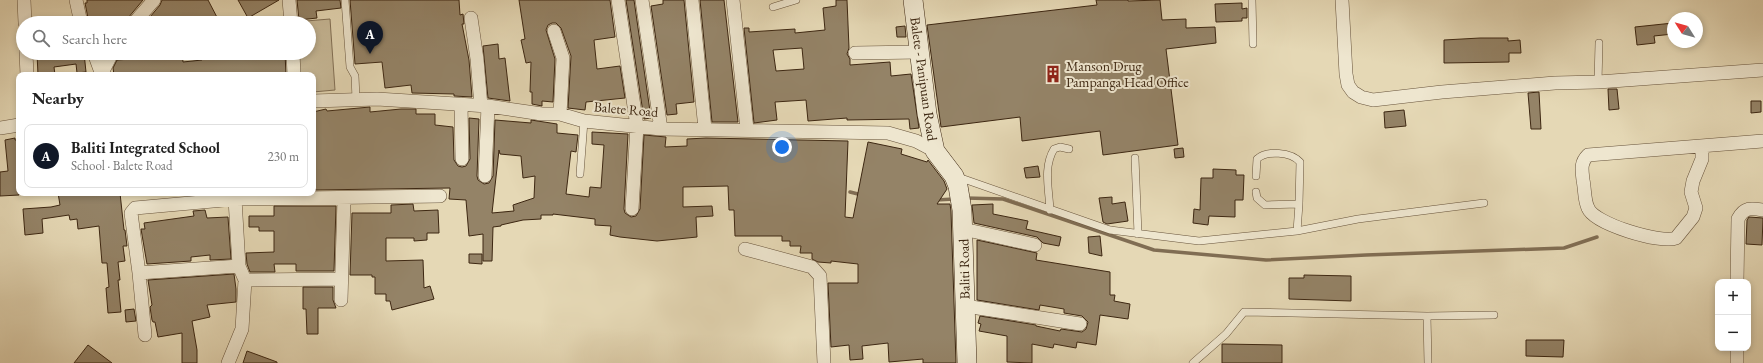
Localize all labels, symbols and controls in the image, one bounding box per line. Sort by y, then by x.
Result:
north arrow [1667,12,1703,48]
search box [16,16,316,60]
street label: Balete - Panipuan Road [906,16,942,143]
pin: A [357,21,383,54]
icon: search [30,27,52,49]
text: Search here [62,29,127,48]
place label: Manson Drug Pampanga Head Office [1066,57,1189,91]
building icon: Manson Drug Pampanga Head Office [1043,64,1063,84]
text: Nearby [32,87,84,109]
street label: Balete Road [593,97,660,121]
your location [772,137,792,157]
text: Baliti Integrated School [71,138,220,157]
text: A [41,148,51,165]
text: 230 m [268,148,299,165]
text: School · Balete Road [71,157,173,174]
street label: Baliti Road [954,238,974,299]
map controls [1715,279,1751,351]
button: + [1715,279,1751,315]
button: − [1715,315,1751,351]

